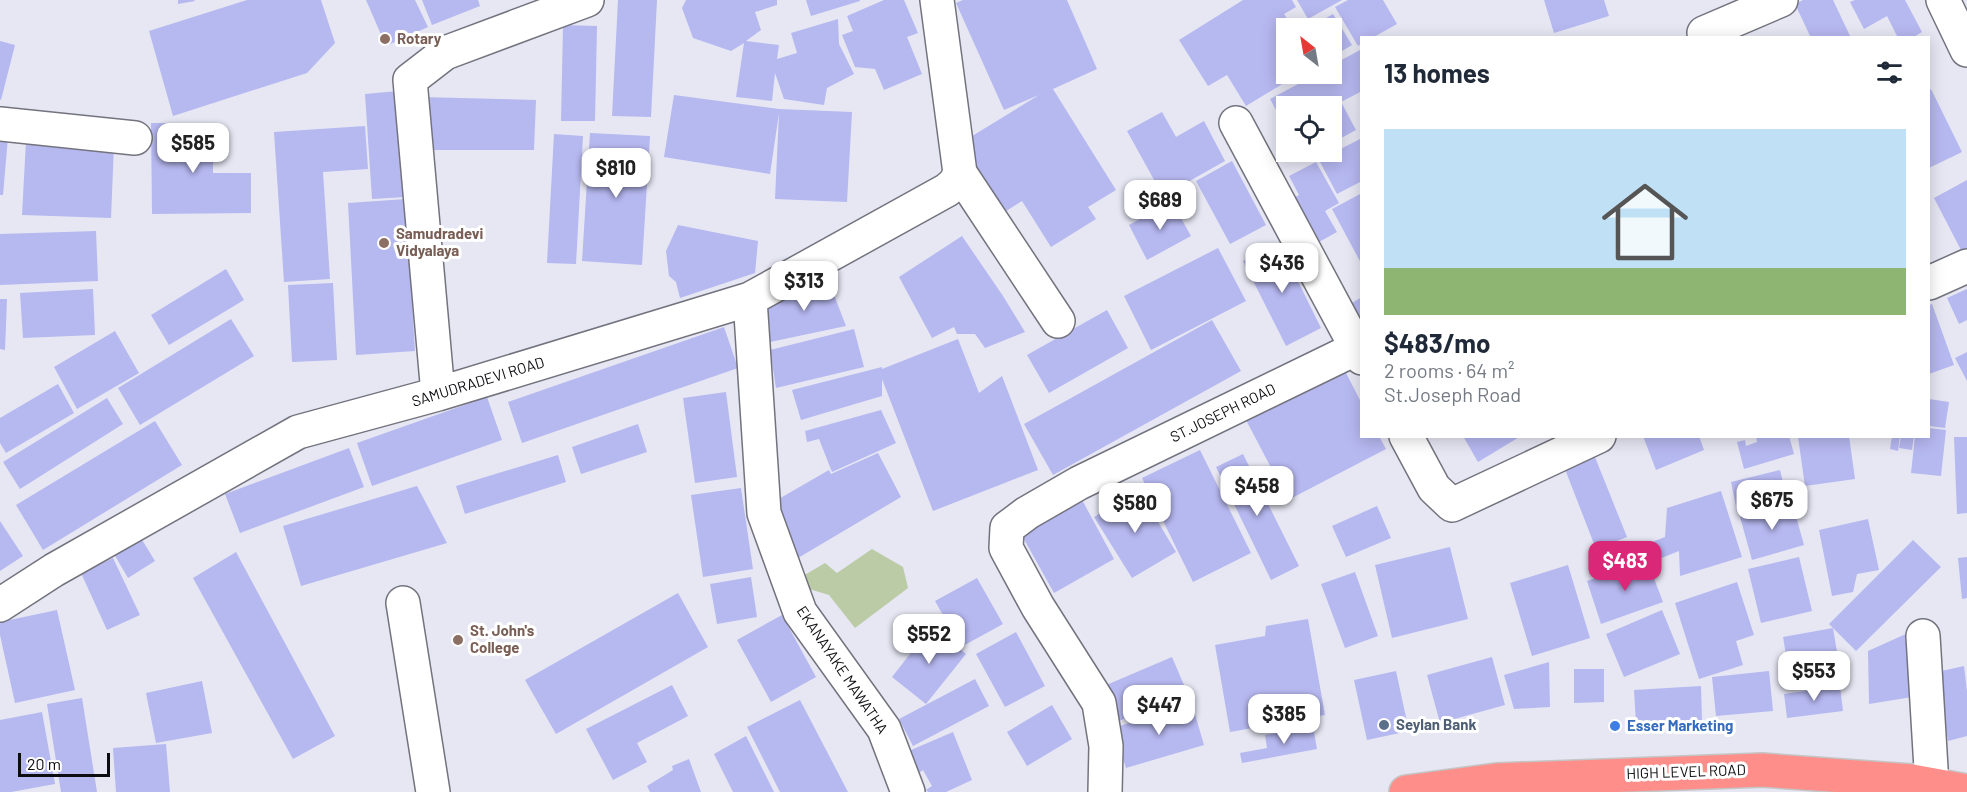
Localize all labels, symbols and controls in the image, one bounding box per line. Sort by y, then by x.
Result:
north arrow [1276,18,1342,84]
map controls [1276,18,1342,162]
place label: Rotary [397,29,442,47]
marker: Rotary [378,32,392,46]
icon: filters [1873,56,1906,89]
text: 13 homes [1384,57,1490,88]
button: locate [1276,96,1342,162]
pin: $585 [157,123,229,174]
text: $585 [171,130,215,154]
pin: $810 [580,148,652,199]
text: $810 [596,155,636,179]
icon: home [1591,168,1699,276]
pin: $689 [1124,180,1196,231]
text: $689 [1138,187,1182,211]
place label: Samudradevi Vidyalaya [396,224,484,259]
marker: Samudradevi Vidyalaya [377,236,391,250]
pin: $436 [1246,243,1318,294]
text: $436 [1259,250,1305,274]
pin: $313 [768,261,840,312]
text: $313 [784,268,824,292]
text: $483/mo [1384,327,1490,358]
street label: SAMUDRADEVI ROAD [409,352,546,410]
text: 2 rooms · 64 m² [1384,358,1514,382]
street label: ST.JOSEPH ROAD [1167,379,1278,445]
text: St.Joseph Road [1384,382,1521,406]
pin: $458 [1221,466,1293,517]
text: $458 [1234,473,1280,497]
pin: $675 [1736,480,1808,531]
pin: $580 [1099,483,1171,534]
text: $675 [1751,487,1793,511]
text: $580 [1113,490,1157,514]
pin: $483 [1589,541,1661,592]
text: $483 [1602,548,1648,572]
street label: EKANAYAKE MAWATHA [793,602,892,737]
pin: $552 [893,614,965,665]
place label: St. John's College [470,621,535,656]
text: $552 [907,621,951,645]
marker: St. John's College [451,633,465,647]
pin: $553 [1778,651,1850,702]
text: $553 [1792,658,1836,682]
pin: $447 [1123,685,1195,736]
text: $447 [1137,692,1181,716]
pin: $385 [1248,694,1320,745]
text: $385 [1262,701,1306,725]
place label: Seylan Bank [1396,715,1476,733]
place label: Esser Marketing [1627,716,1733,734]
marker: Seylan Bank [1377,718,1391,732]
marker: Esser Marketing [1608,719,1622,733]
scale bar [18,750,110,778]
text: 20 m [27,754,61,773]
street label: HIGH LEVEL ROAD [1626,760,1746,782]

